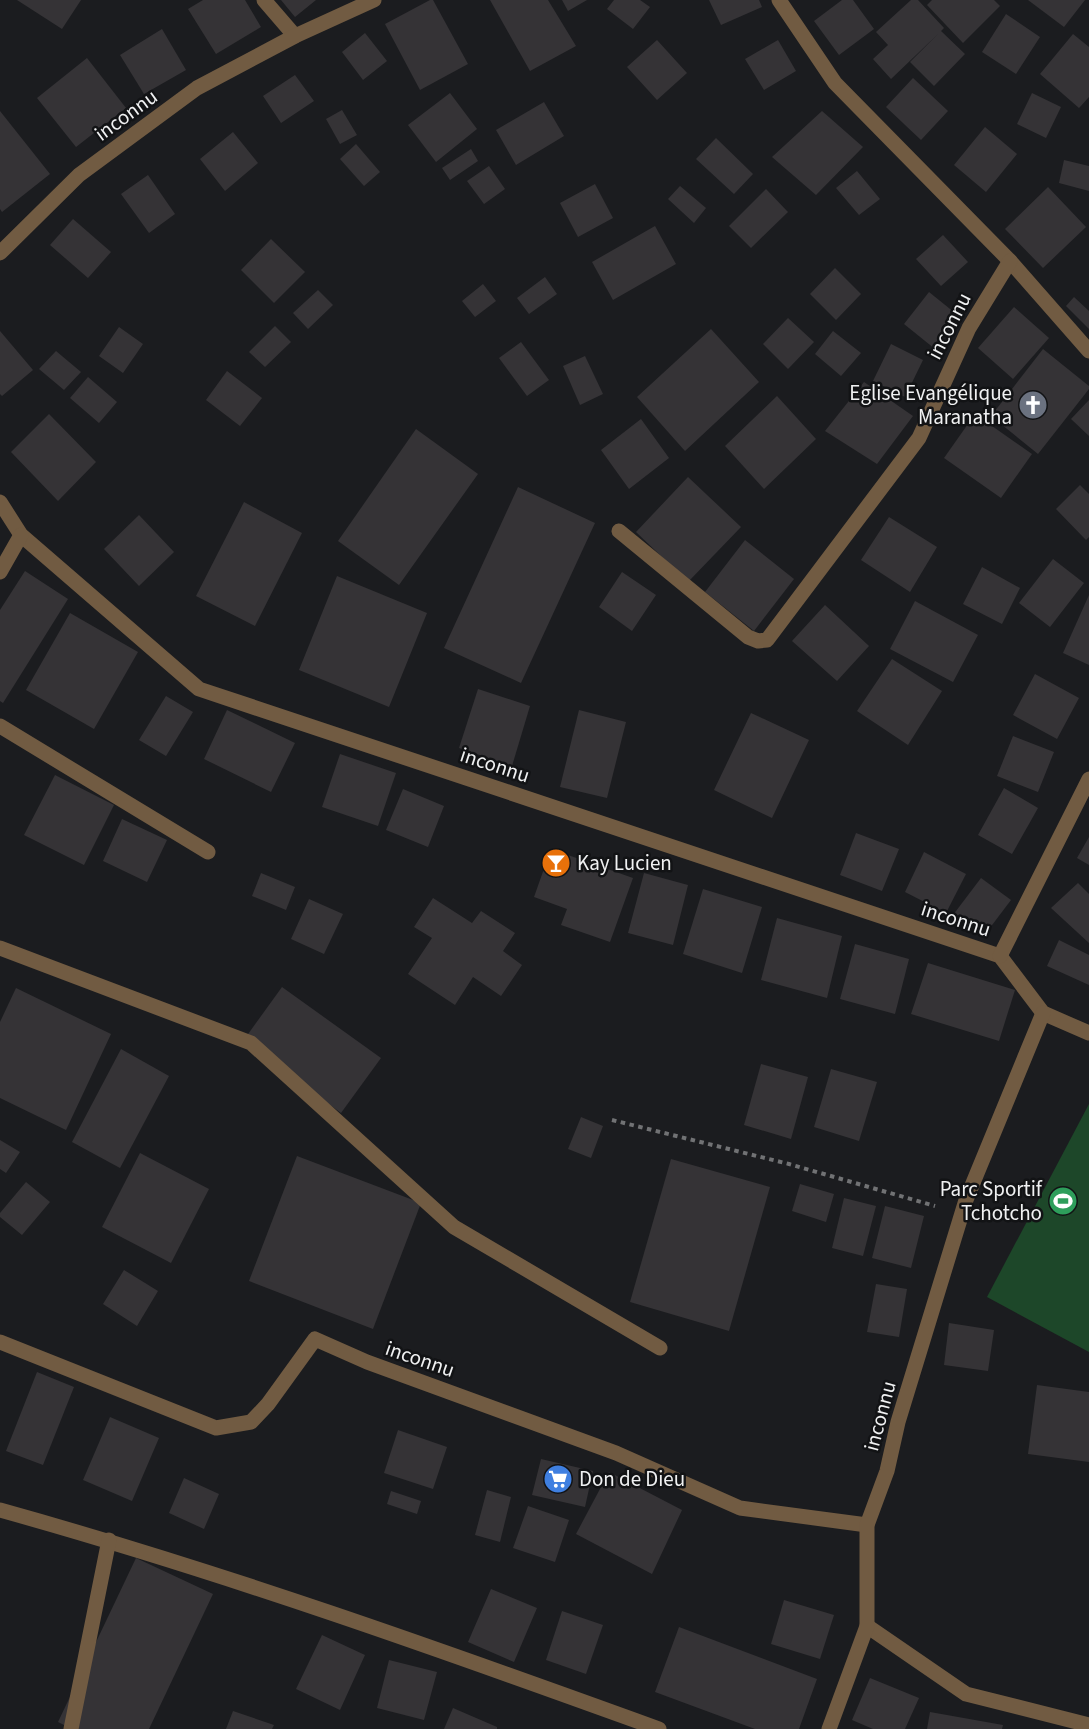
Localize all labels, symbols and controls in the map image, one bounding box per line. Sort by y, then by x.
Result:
street label: inconnu [88,82,164,148]
street label: inconnu [919,287,979,365]
place label: Eglise Evangélique Maranatha [849,378,1012,432]
church icon: Eglise Evangélique Maranatha [1017,389,1049,421]
street label: inconnu [456,740,534,790]
bar icon: Kay Lucien [540,847,572,879]
place label: Kay Lucien [577,848,672,878]
street label: inconnu [917,894,995,944]
place label: Parc Sportif Tchotcho [940,1174,1043,1228]
sports icon: Parc Sportif Tchotcho [1047,1185,1079,1217]
street label: inconnu [381,1333,459,1385]
street label: inconnu [856,1378,904,1454]
supermarket icon: Don de Dieu [542,1463,574,1495]
place label: Don de Dieu [579,1464,685,1494]

